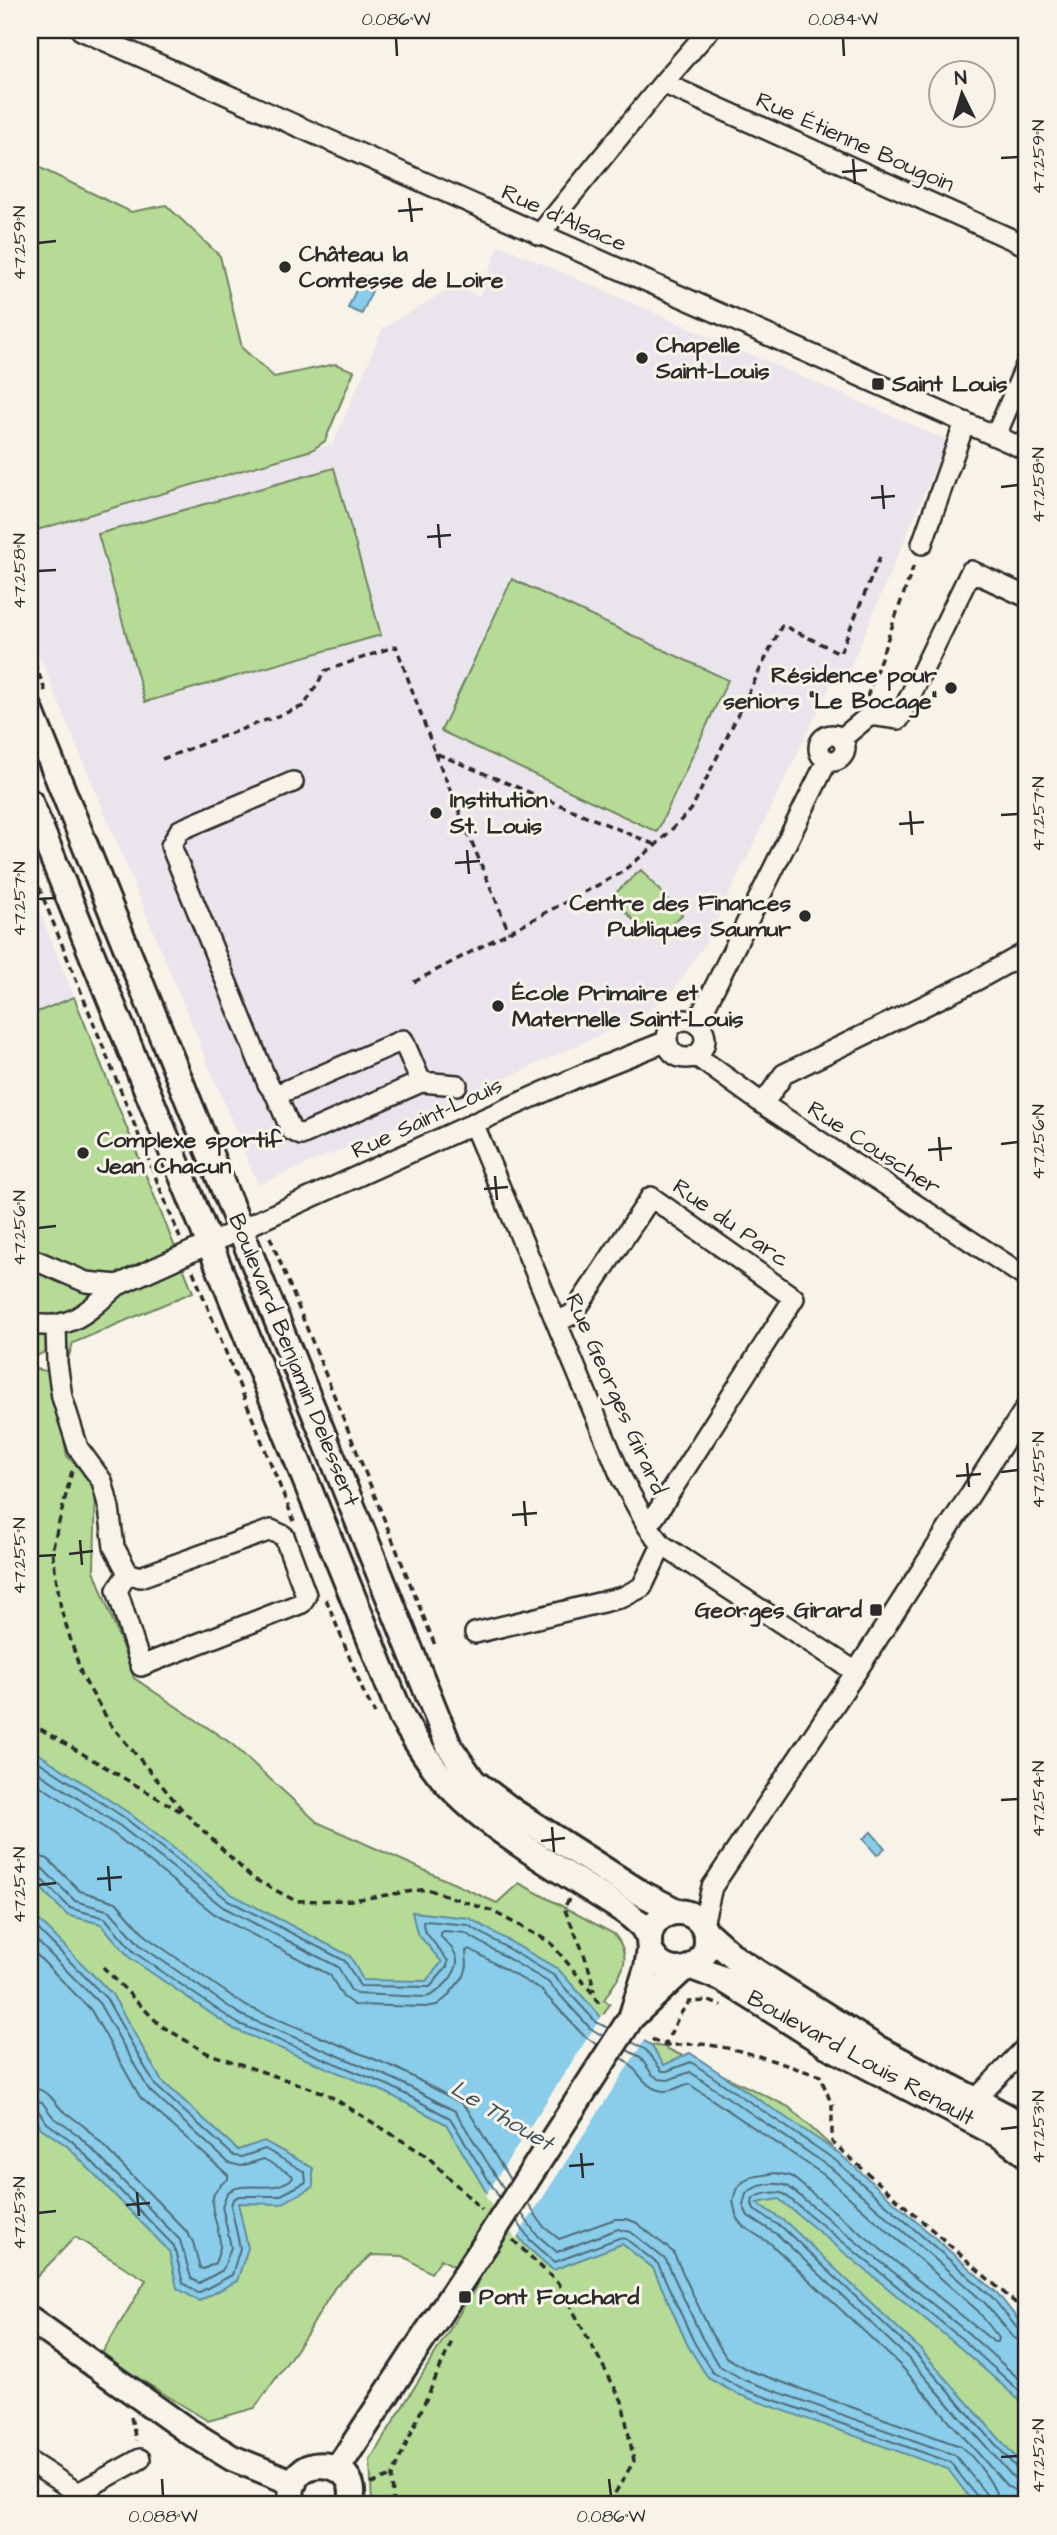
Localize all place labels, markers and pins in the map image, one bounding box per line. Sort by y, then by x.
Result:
place label: Château la Comtesse de Loire [299,238,504,296]
marker: Château la Comtesse de Loire [277,259,293,275]
place label: Chapelle Saint-Louis [655,329,770,387]
marker: Chapelle Saint-Louis [634,350,650,366]
place label: Saint Louis [891,368,1008,400]
marker: Saint Louis [870,376,886,392]
place label: Résidence pour seniors "Le Bocage" [723,659,938,718]
marker: Résidence pour seniors "Le Bocage" [943,680,959,696]
place label: Institution St. Louis [449,784,548,842]
marker: Institution St. Louis [428,805,444,821]
place label: Centre des Finances Publiques Saumur [569,887,791,945]
marker: Centre des Finances Publiques Saumur [797,908,813,924]
place label: École Primaire et Maternelle Saint-Louis [512,977,744,1035]
marker: École Primaire et Maternelle Saint-Louis [490,998,506,1014]
place label: Complexe sportif Jean Chacun [96,1124,283,1182]
marker: Complexe sportif Jean Chacun [75,1145,91,1161]
place label: Georges Girard [695,1594,862,1627]
marker: Georges Girard [868,1602,884,1618]
place label: Pont Fouchard [479,2281,639,2313]
marker: Pont Fouchard [457,2289,473,2305]

